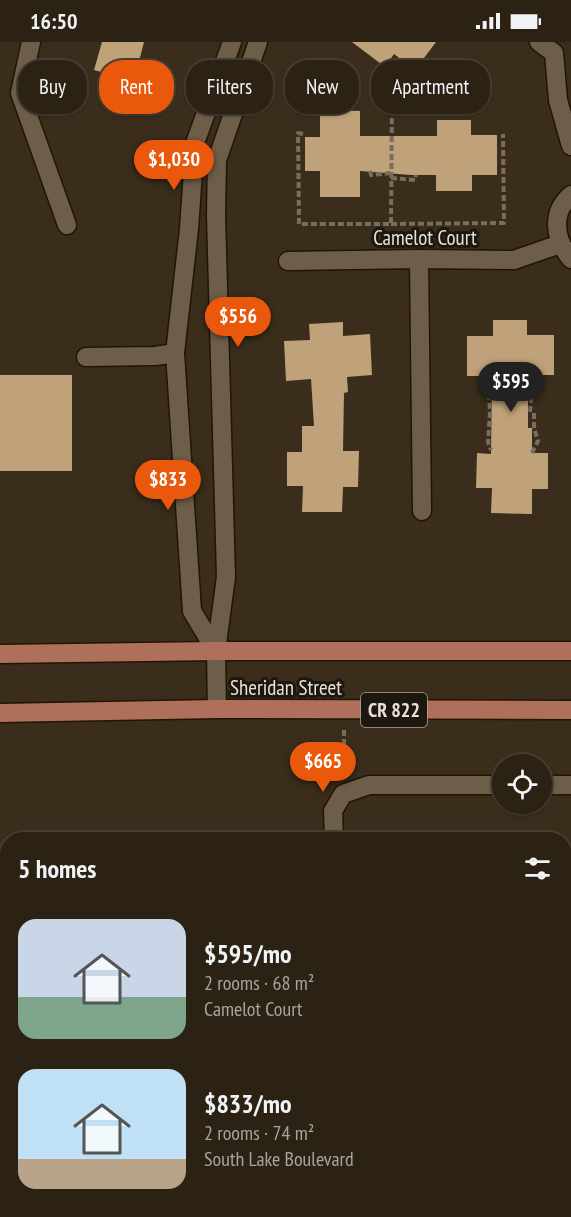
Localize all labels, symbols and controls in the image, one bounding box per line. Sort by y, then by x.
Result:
text: 16:50 [30,7,78,35]
chip: Buy [18,60,87,114]
chip: Rent [99,60,174,114]
chip: Filters [186,60,273,114]
chip: New [285,60,359,114]
chip: Apartment [371,60,490,114]
pin: $1,030 [125,140,223,191]
text: $1,030 [148,146,200,172]
street label: Camelot Court [373,224,477,251]
pin: $556 [202,297,274,348]
text: $556 [219,303,257,329]
pin: $595 [475,362,547,413]
text: $595 [492,368,530,394]
pin: $833 [132,460,204,511]
text: $833 [149,466,187,492]
street label: Sheridan Street [230,674,342,701]
road number: CR 822 [361,693,427,727]
pin: $665 [287,742,359,793]
text: $665 [304,748,342,774]
map controls [492,754,552,814]
button: locate [492,754,552,814]
text: 5 homes [18,852,96,885]
icon: filters [521,852,554,885]
text: $595/mo [204,937,292,970]
icon: home [66,943,138,1015]
text: 2 rooms · 68 m² [204,970,314,996]
text: Camelot Court [204,996,303,1022]
text: $833/mo [204,1087,292,1120]
icon: home [66,1093,138,1165]
text: 2 rooms · 74 m² [204,1120,314,1146]
text: South Lake Boulevard [204,1146,354,1172]

